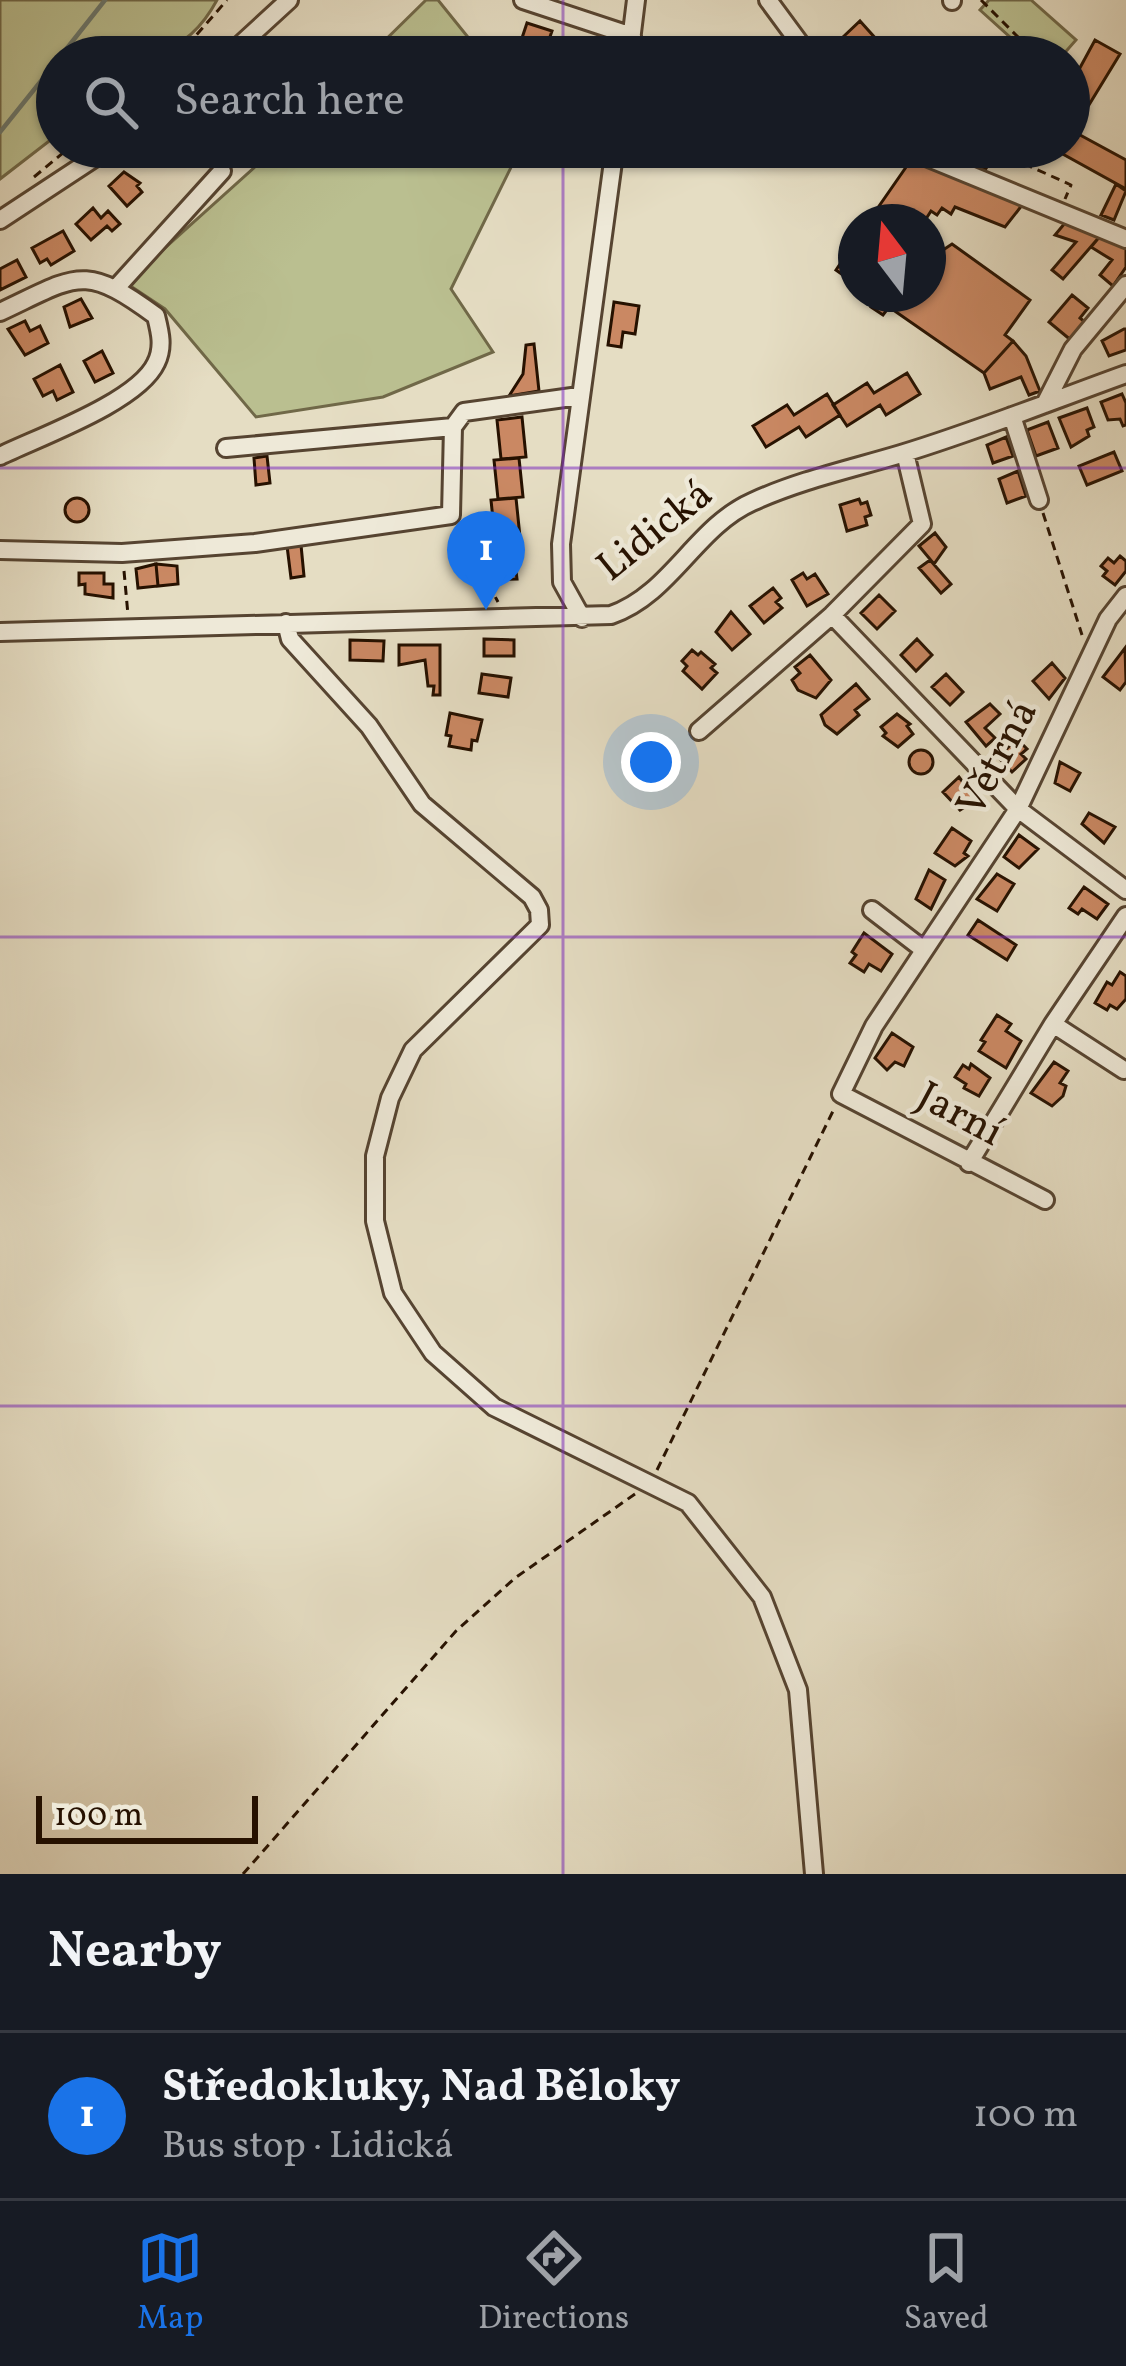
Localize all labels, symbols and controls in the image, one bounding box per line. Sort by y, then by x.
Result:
search box [36,36,1090,168]
icon: search [78,69,144,135]
text: Search here [174,71,405,134]
north arrow [838,204,946,312]
street label: Lidická [585,467,727,597]
pin: 1 [447,511,525,610]
street label: Větrná [944,690,1054,828]
your location [621,732,681,792]
street label: Jarní [905,1069,1013,1163]
scale bar [36,1790,258,1843]
text: 100 m [54,1794,143,1840]
text: Nearby [48,1917,222,1988]
text: Středokluky, Nad Běloky [162,2057,681,2120]
text: 1 [79,2089,95,2143]
text: 100 m [973,2089,1078,2143]
text: Bus stop · Lidická [162,2120,454,2174]
tab: Map [137,2225,203,2343]
tab: Directions [478,2225,629,2343]
tab: Saved [904,2225,989,2343]

